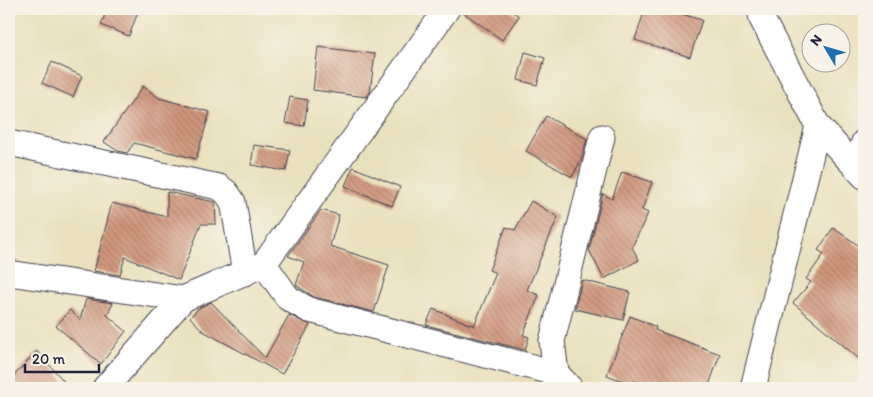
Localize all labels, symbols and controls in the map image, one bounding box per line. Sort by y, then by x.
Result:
north arrow [800,22,850,72]
text: N [807,31,826,49]
scale bar [25,342,99,374]
text: 20 m [32,350,66,368]

